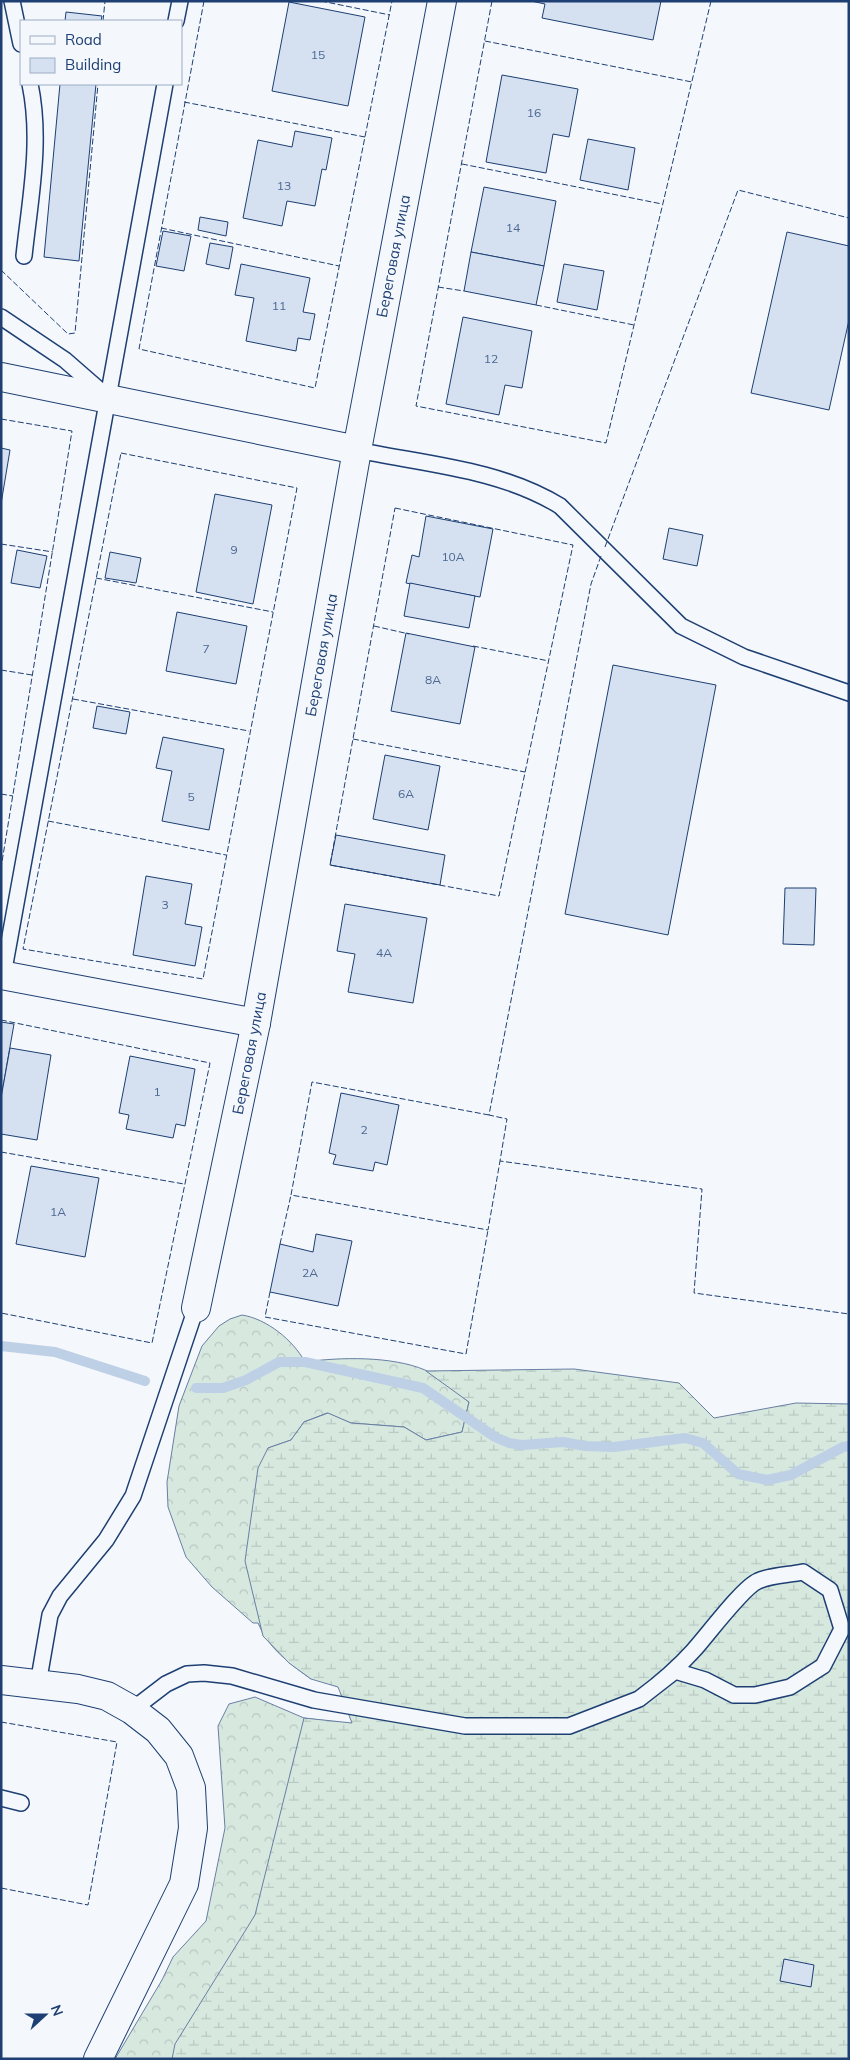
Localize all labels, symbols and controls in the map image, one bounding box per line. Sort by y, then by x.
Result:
legend [20,20,182,85]
text: Road [65,30,102,49]
house number: 15 [311,47,325,62]
text: Building [65,55,121,74]
house number: 16 [527,105,541,120]
house number: 13 [277,178,291,193]
street label: Береговая улица [372,193,414,319]
house number: 14 [506,220,520,235]
house number: 11 [272,298,286,313]
house number: 12 [484,351,498,366]
house number: 9 [230,542,238,557]
house number: 10А [441,549,465,564]
street label: Береговая улица [301,592,341,718]
house number: 7 [202,641,210,656]
house number: 8А [425,672,441,687]
house number: 6А [398,786,414,801]
house number: 5 [187,789,195,804]
house number: 3 [161,897,169,912]
house number: 4А [376,945,392,960]
street label: Береговая улица [228,990,270,1116]
house number: 1 [153,1084,161,1099]
house number: 2 [360,1122,368,1137]
house number: 1А [50,1204,66,1219]
house number: 2А [302,1265,318,1280]
north arrow [20,1990,70,2040]
text: N [47,2002,67,2019]

